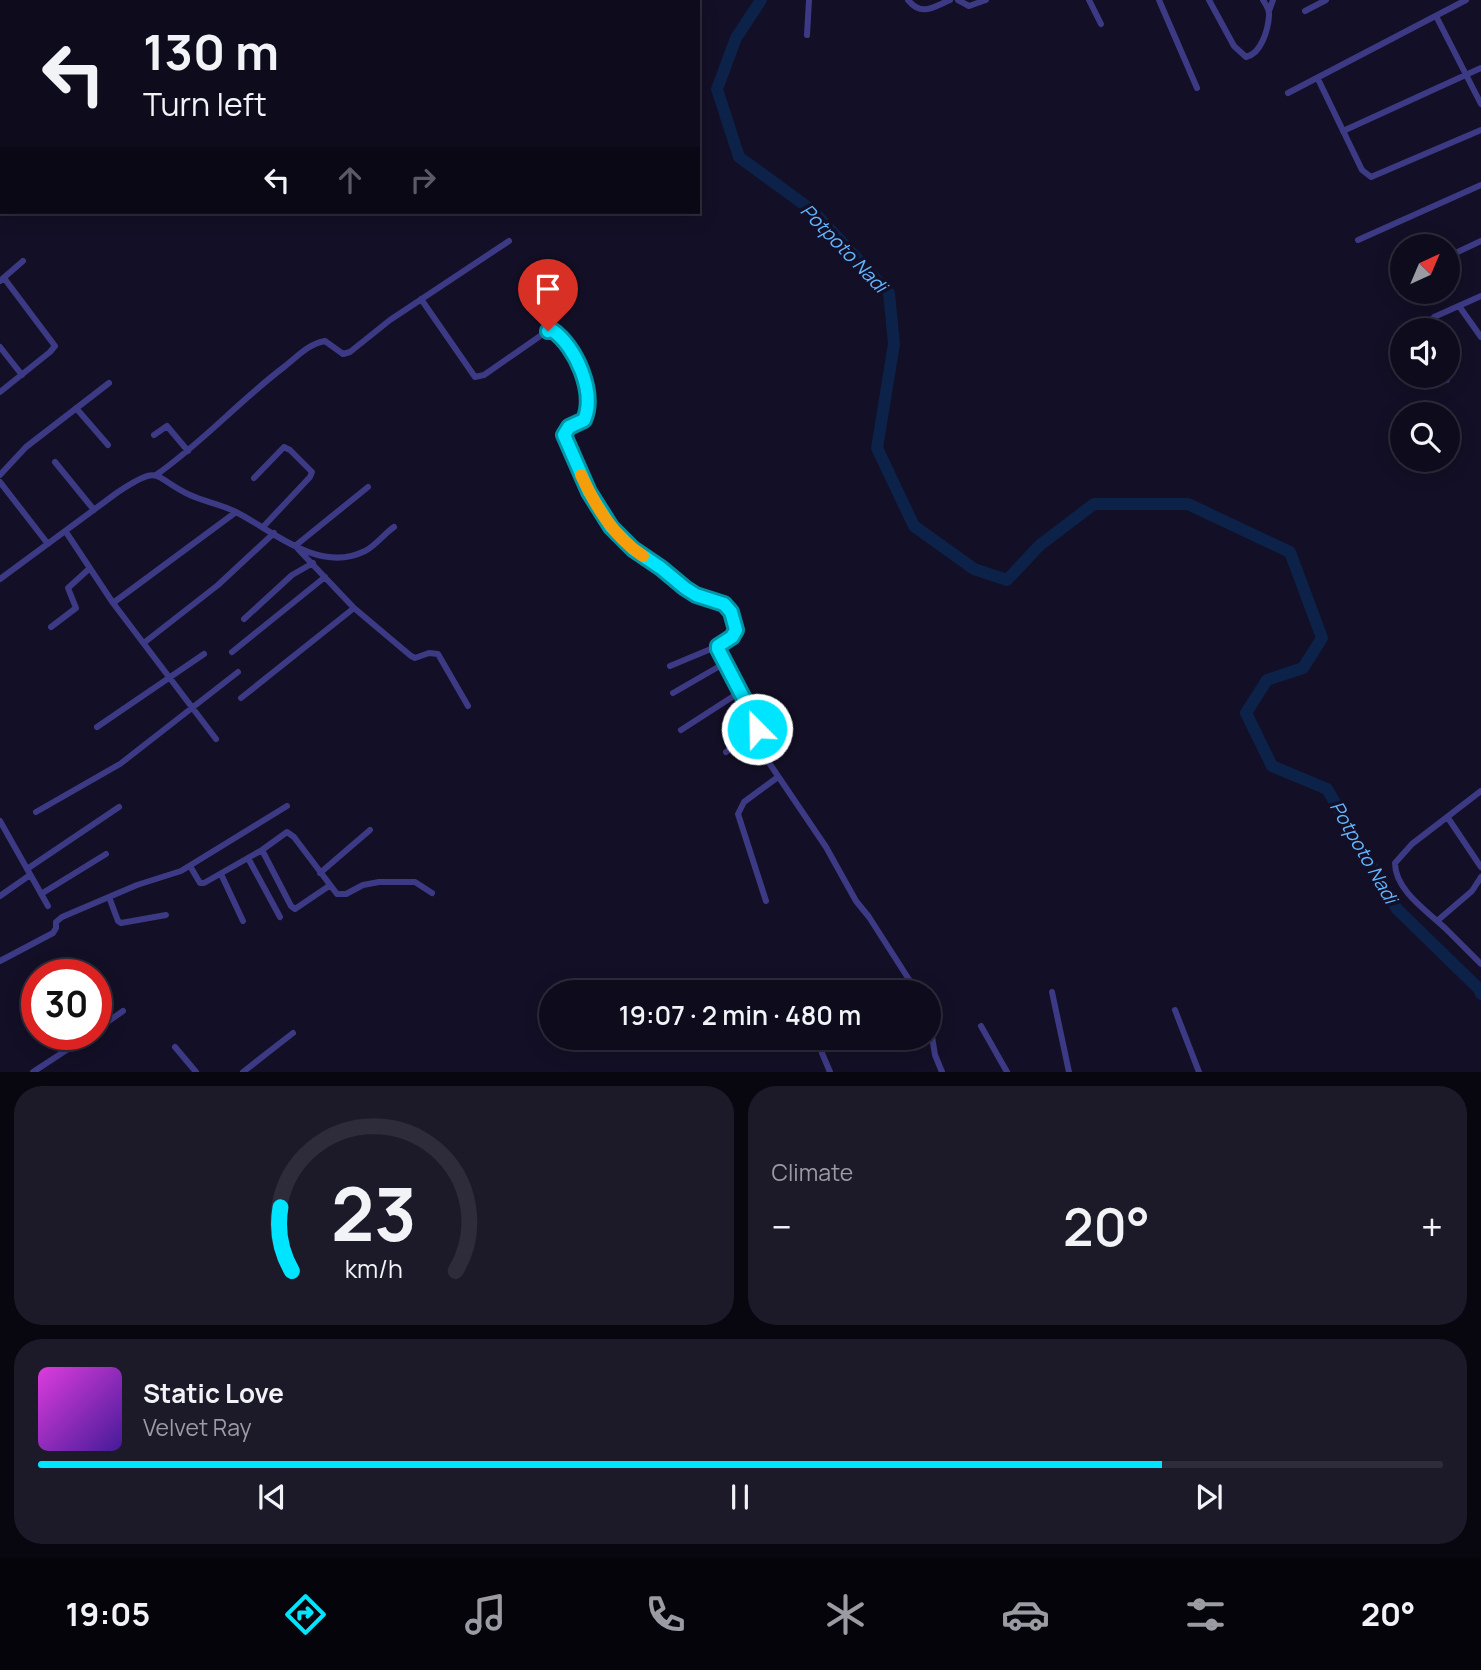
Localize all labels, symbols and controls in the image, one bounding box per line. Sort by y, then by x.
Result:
text: 130 m [143,18,279,85]
icon: left [28,28,119,119]
text: Turn left [143,82,267,126]
icon: left [258,161,296,199]
icon: ahead [331,161,369,199]
icon: right [404,161,442,199]
water label: Potpoto Nadi [795,198,895,300]
north arrow [1390,234,1460,304]
map controls [1390,234,1460,472]
pin [518,259,578,331]
icon: arrive [529,270,567,308]
button: sound [1390,318,1460,388]
button: search [1390,402,1460,472]
position arrow [720,692,794,766]
water label: Potpoto Nadi [1324,796,1405,910]
speed limit sign: 30 [21,959,112,1050]
text: 19:07 · 2 min · 480 m [619,997,861,1033]
text: Climate [772,1156,853,1188]
text: 23 [331,1164,417,1264]
text: 20° [1063,1191,1150,1262]
text: − [772,1200,792,1252]
text: + [1421,1200,1443,1252]
text: km/h [345,1251,403,1286]
text: Static Love [143,1375,284,1411]
text: Velvet Ray [143,1411,252,1443]
icon: previous [253,1478,291,1516]
icon: pause [721,1478,759,1516]
icon: next [1190,1478,1228,1516]
icon: directions [281,1590,330,1639]
icon: music [461,1590,510,1639]
icon: phone [641,1590,690,1639]
icon: climate [821,1590,870,1639]
icon: car [1001,1590,1050,1639]
icon: filters [1181,1590,1230,1639]
text: 19:05 [65,1592,150,1636]
text: 20° [1361,1592,1415,1636]

